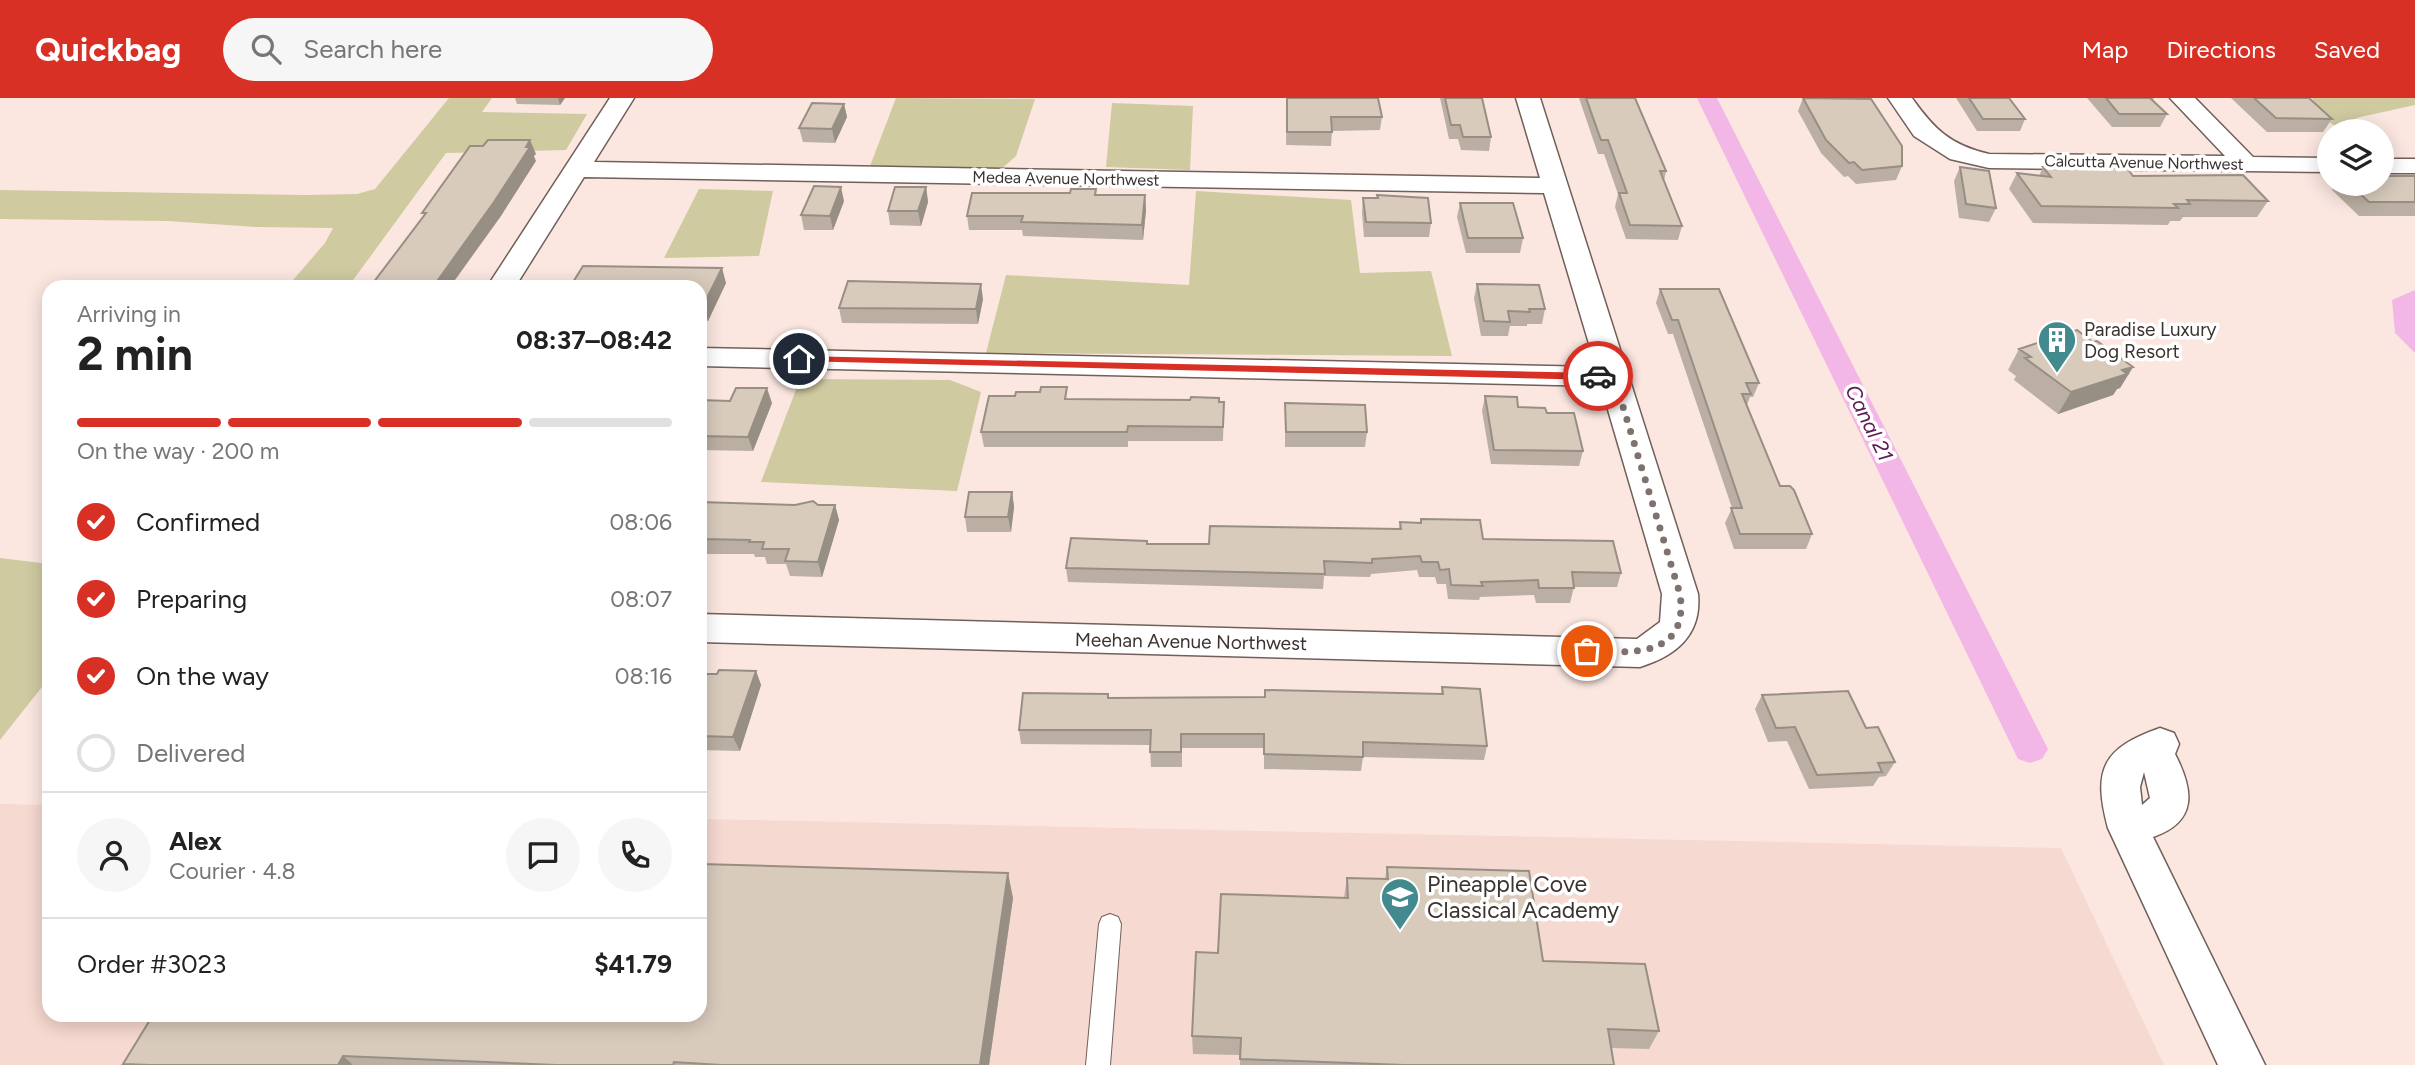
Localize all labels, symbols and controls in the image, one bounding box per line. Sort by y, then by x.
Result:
search box [223,18,713,81]
text: Quickbag [35,30,181,69]
icon: search [247,30,285,68]
text: Search here [303,33,442,65]
text: Map [2082,35,2128,64]
text: Directions [2166,35,2276,64]
text: Saved [2314,35,2380,64]
map controls [2317,119,2394,196]
button: layers [2317,119,2394,196]
street label: Calcutta Avenue Northwest [2044,151,2244,174]
street label: Medea Avenue Northwest [972,167,1160,190]
text: Arriving in [77,300,181,328]
place label: Paradise Luxury Dog Resort [2084,318,2217,363]
building icon: Paradise Luxury Dog Resort [2036,319,2078,374]
text: 08:37–08:42 [516,324,672,356]
text: 2 min [77,326,193,382]
pin [769,329,829,389]
icon: home [780,340,818,378]
courier [1563,341,1633,411]
icon: car [1579,357,1617,395]
water label: Canal 21 [1840,381,1899,465]
text: On the way · 200 m [77,437,279,465]
icon: check [77,503,115,541]
text: Confirmed [136,506,260,538]
text: 08:06 [610,508,672,536]
icon: check [77,580,115,618]
text: Preparing [136,583,247,615]
text: 08:07 [610,585,672,613]
pin [1557,621,1617,681]
street label: Meehan Avenue Northwest [1075,628,1307,655]
icon: bag [1568,632,1606,670]
icon: check [77,657,115,695]
text: On the way [136,660,269,692]
text: 08:16 [615,662,672,690]
text: Delivered [136,737,245,769]
button: person [77,818,151,892]
button: chat [506,818,580,892]
button: phone [598,818,672,892]
text: Alex [169,825,222,857]
text: Courier · 4.8 [169,857,296,885]
place label: Pineapple Cove Classical Academy [1427,870,1619,924]
school or university icon: Pineapple Cove Classical Academy [1379,876,1421,931]
text: Order #3023 [77,948,226,980]
text: $41.79 [594,948,672,980]

